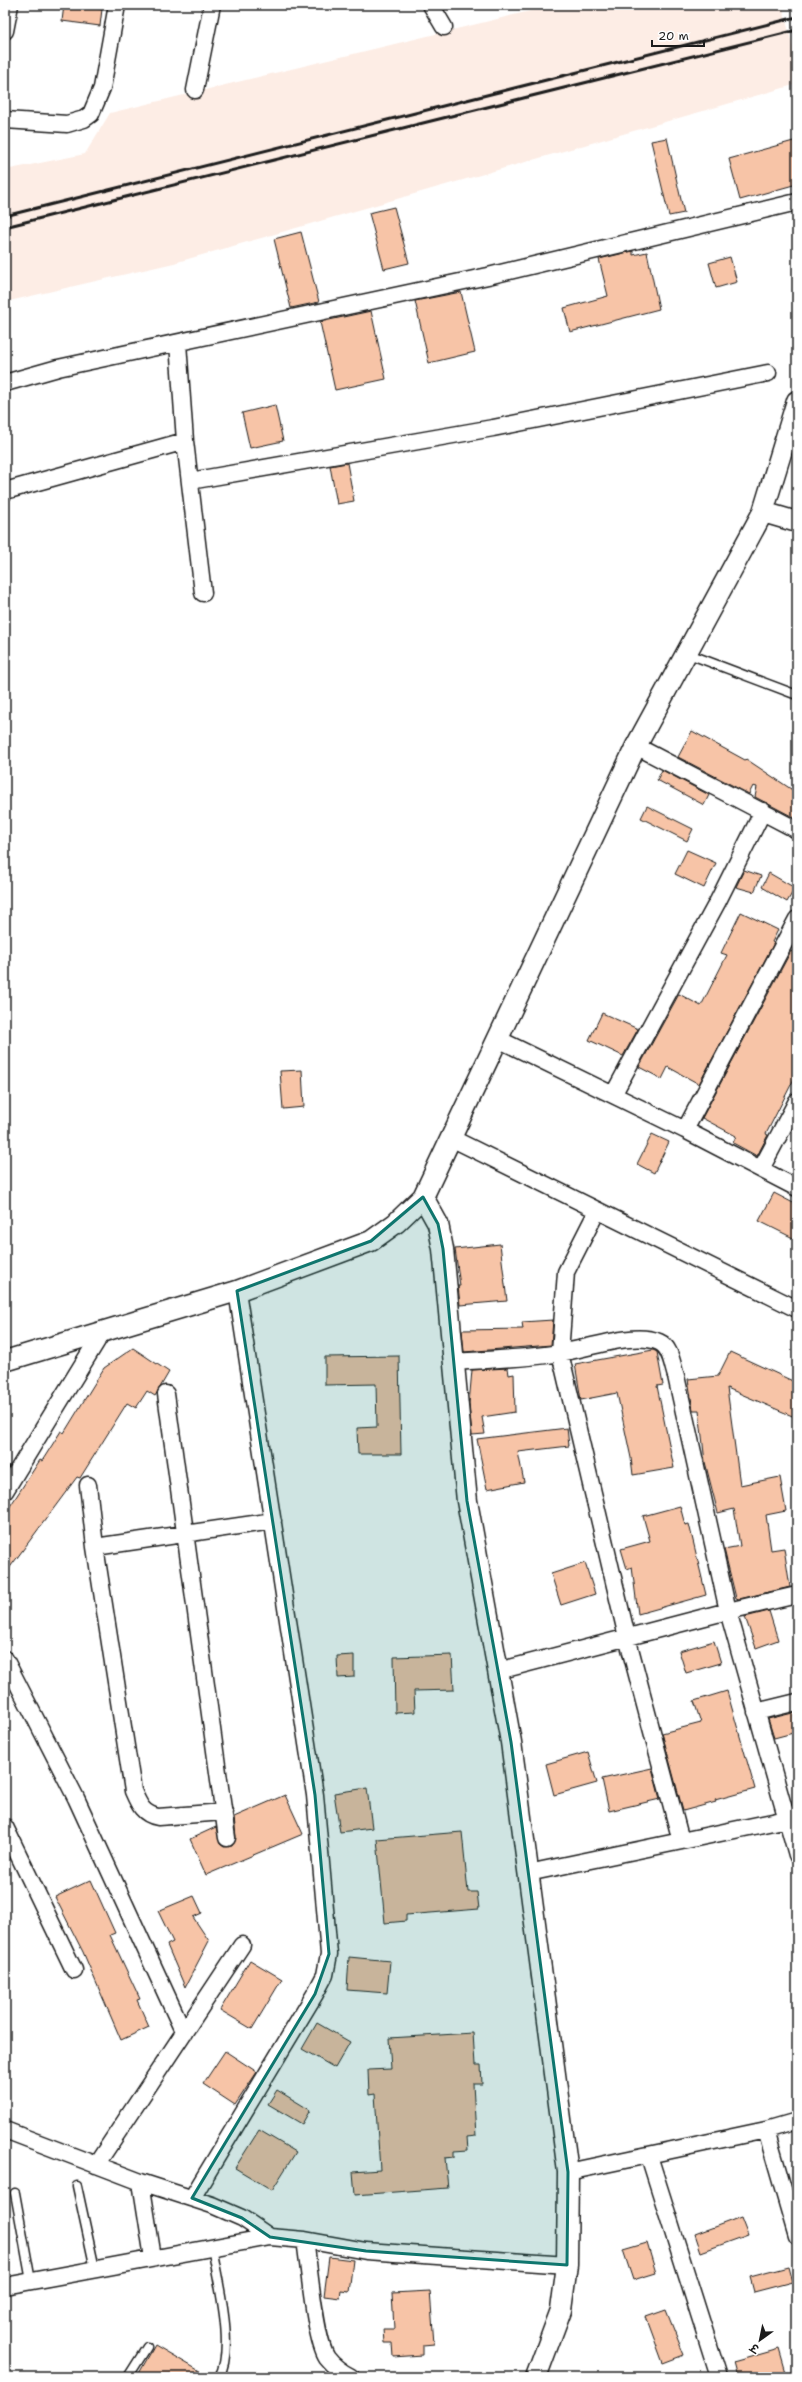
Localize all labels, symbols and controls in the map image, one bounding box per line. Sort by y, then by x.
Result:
scale bar [652,22,704,48]
text: 20 m [658,28,689,44]
north arrow [740,2320,780,2360]
text: उ [746,2339,763,2357]

